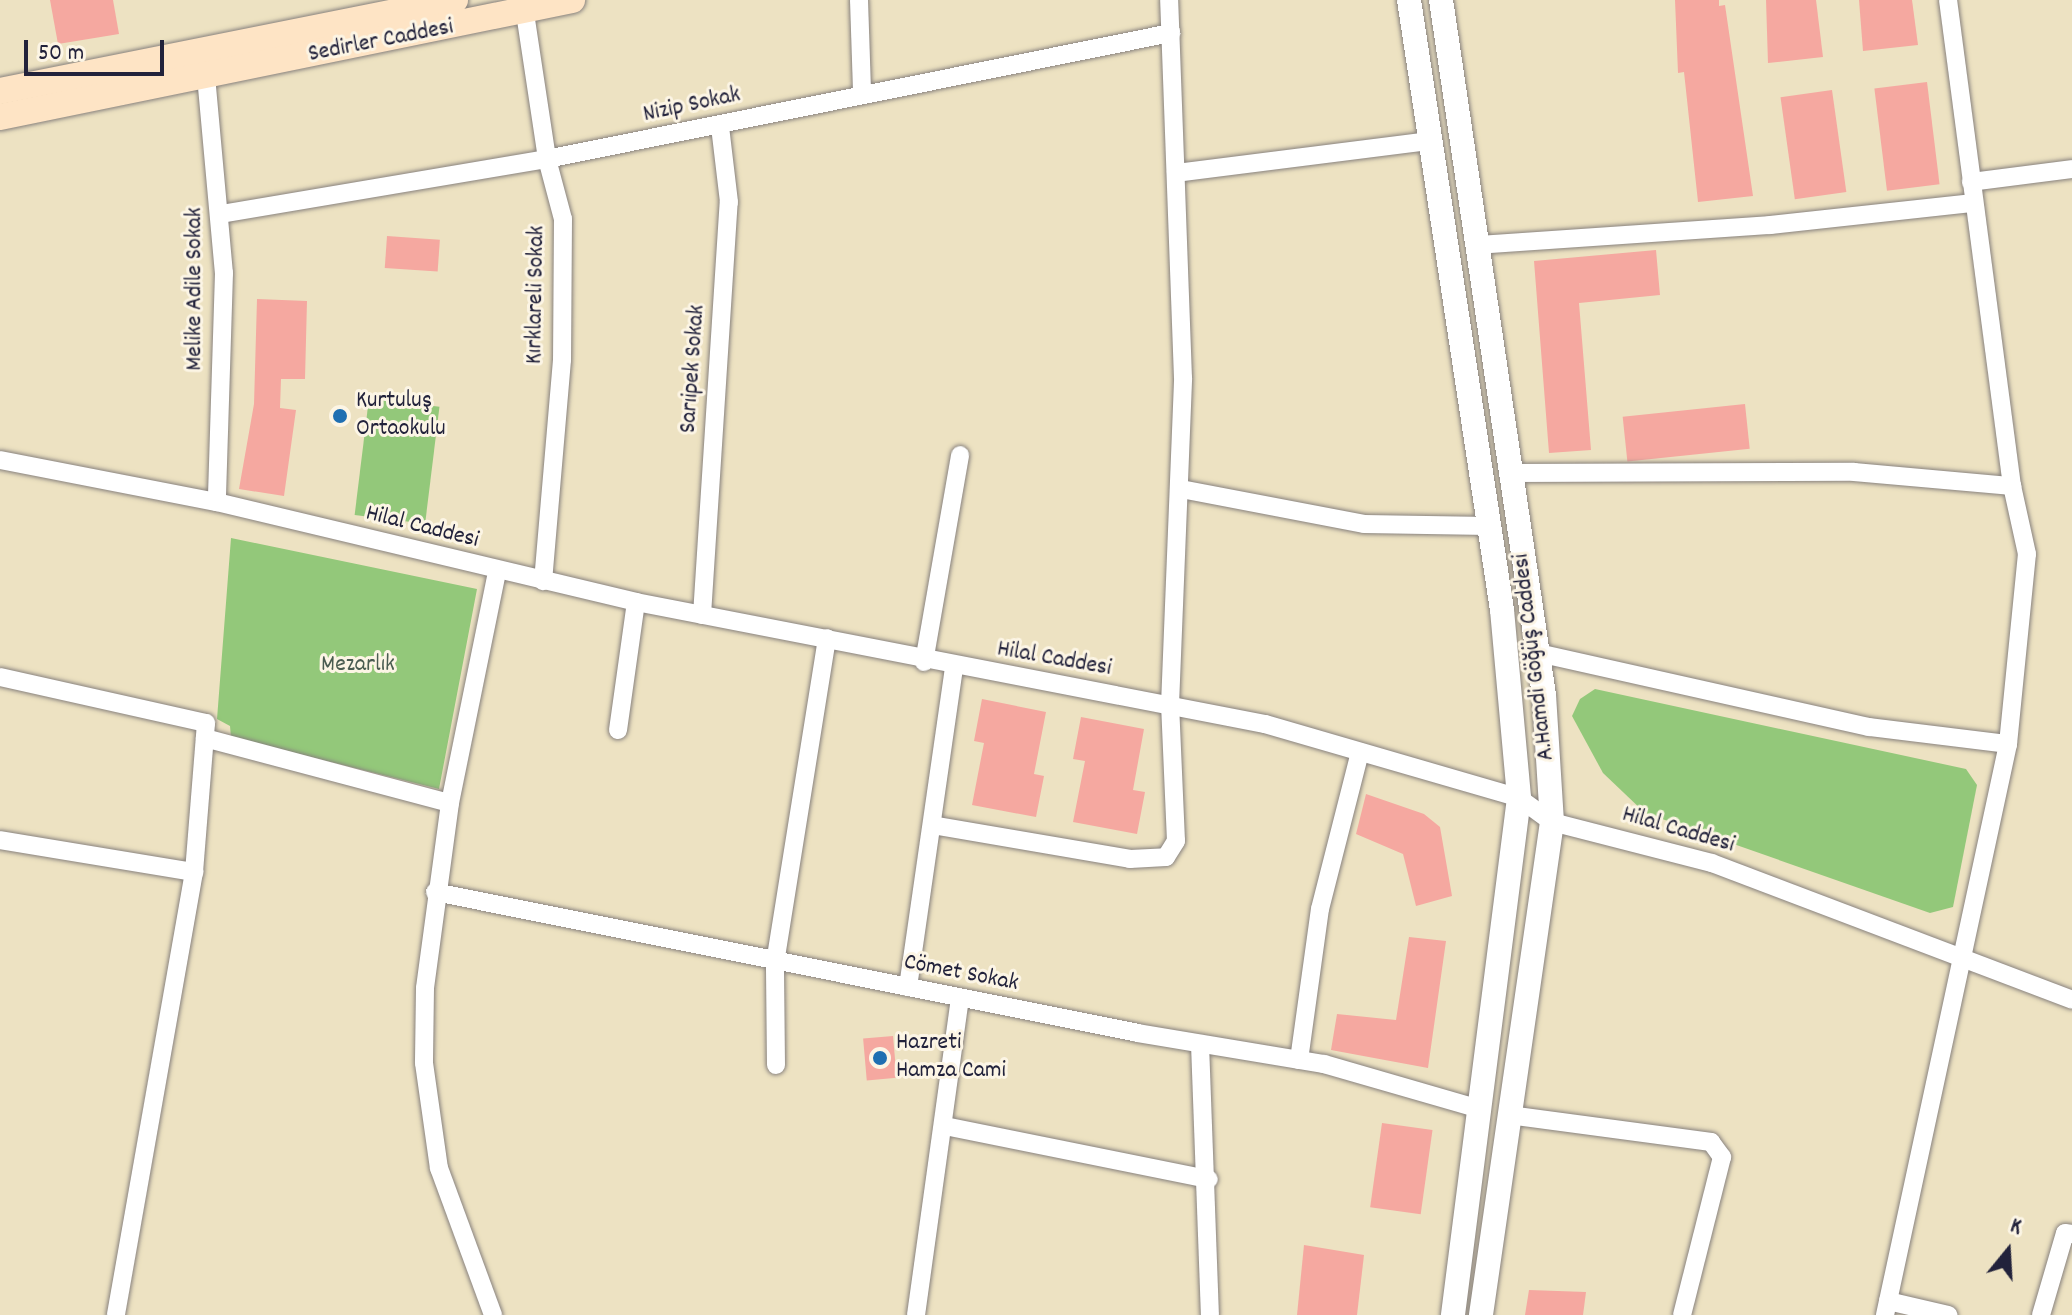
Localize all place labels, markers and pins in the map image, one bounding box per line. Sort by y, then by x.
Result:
place label: Kurtuluş Ortaokulu [356,388,446,444]
marker: Kurtuluş Ortaokulu [331,407,349,425]
place label: Hazreti Hamza Cami [896,1030,1006,1086]
marker: Hazreti Hamza Cami [871,1049,889,1067]

